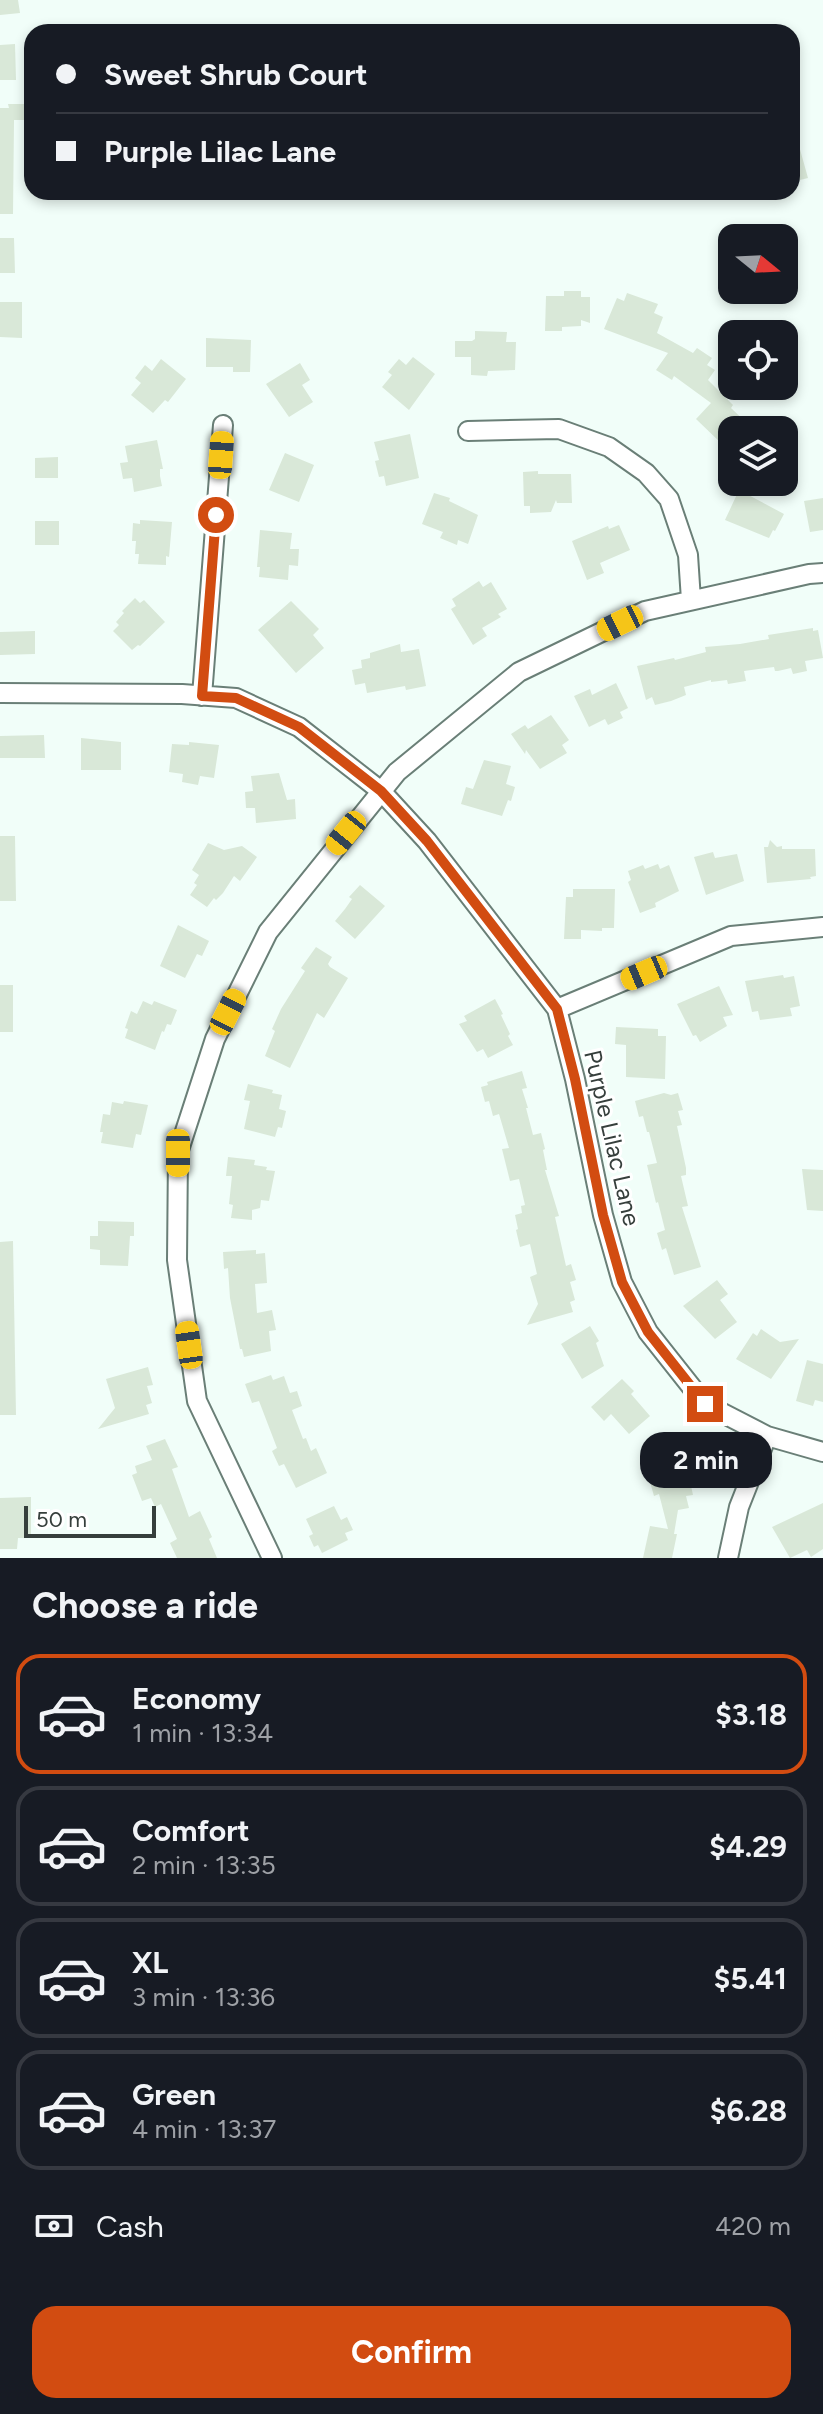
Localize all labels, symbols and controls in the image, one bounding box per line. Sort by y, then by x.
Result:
text: Sweet Shrub Court [104,56,368,93]
text: Purple Lilac Lane [104,133,336,170]
north arrow [718,224,798,304]
map controls [718,224,798,496]
button: locate [718,320,798,400]
button: layers [718,416,798,496]
car [207,430,235,480]
route start [198,497,234,533]
car [593,602,647,644]
car [322,807,370,859]
car [617,953,671,993]
car [206,985,250,1039]
street label: Purple Lilac Lane [578,1047,647,1229]
car [166,1129,190,1177]
car [174,1320,204,1370]
route end [687,1386,723,1422]
callout: 2 min [639,1432,771,1488]
text: 2 min [673,1444,739,1476]
scale bar [24,1502,156,1538]
text: 50 m [36,1506,87,1533]
text: Choose a ride [32,1584,258,1627]
icon: car [36,1678,108,1750]
text: Economy [132,1680,261,1717]
text: $3.18 [715,1696,787,1733]
text: 1 min · 13:34 [132,1717,273,1749]
icon: car [36,1810,108,1882]
text: Comfort [132,1812,250,1849]
text: $4.29 [709,1828,787,1865]
text: 2 min · 13:35 [132,1849,276,1881]
icon: car [36,1942,108,2014]
text: XL [132,1944,168,1981]
text: $5.41 [714,1960,787,1997]
text: 3 min · 13:36 [132,1981,275,2013]
icon: car [36,2074,108,2146]
text: Green [132,2076,216,2113]
text: $6.28 [710,2092,787,2129]
text: 4 min · 13:37 [132,2113,276,2145]
icon: cash [32,2204,76,2248]
text: Cash [96,2208,164,2245]
text: 420 m [715,2210,791,2242]
button: Confirm [32,2306,791,2398]

